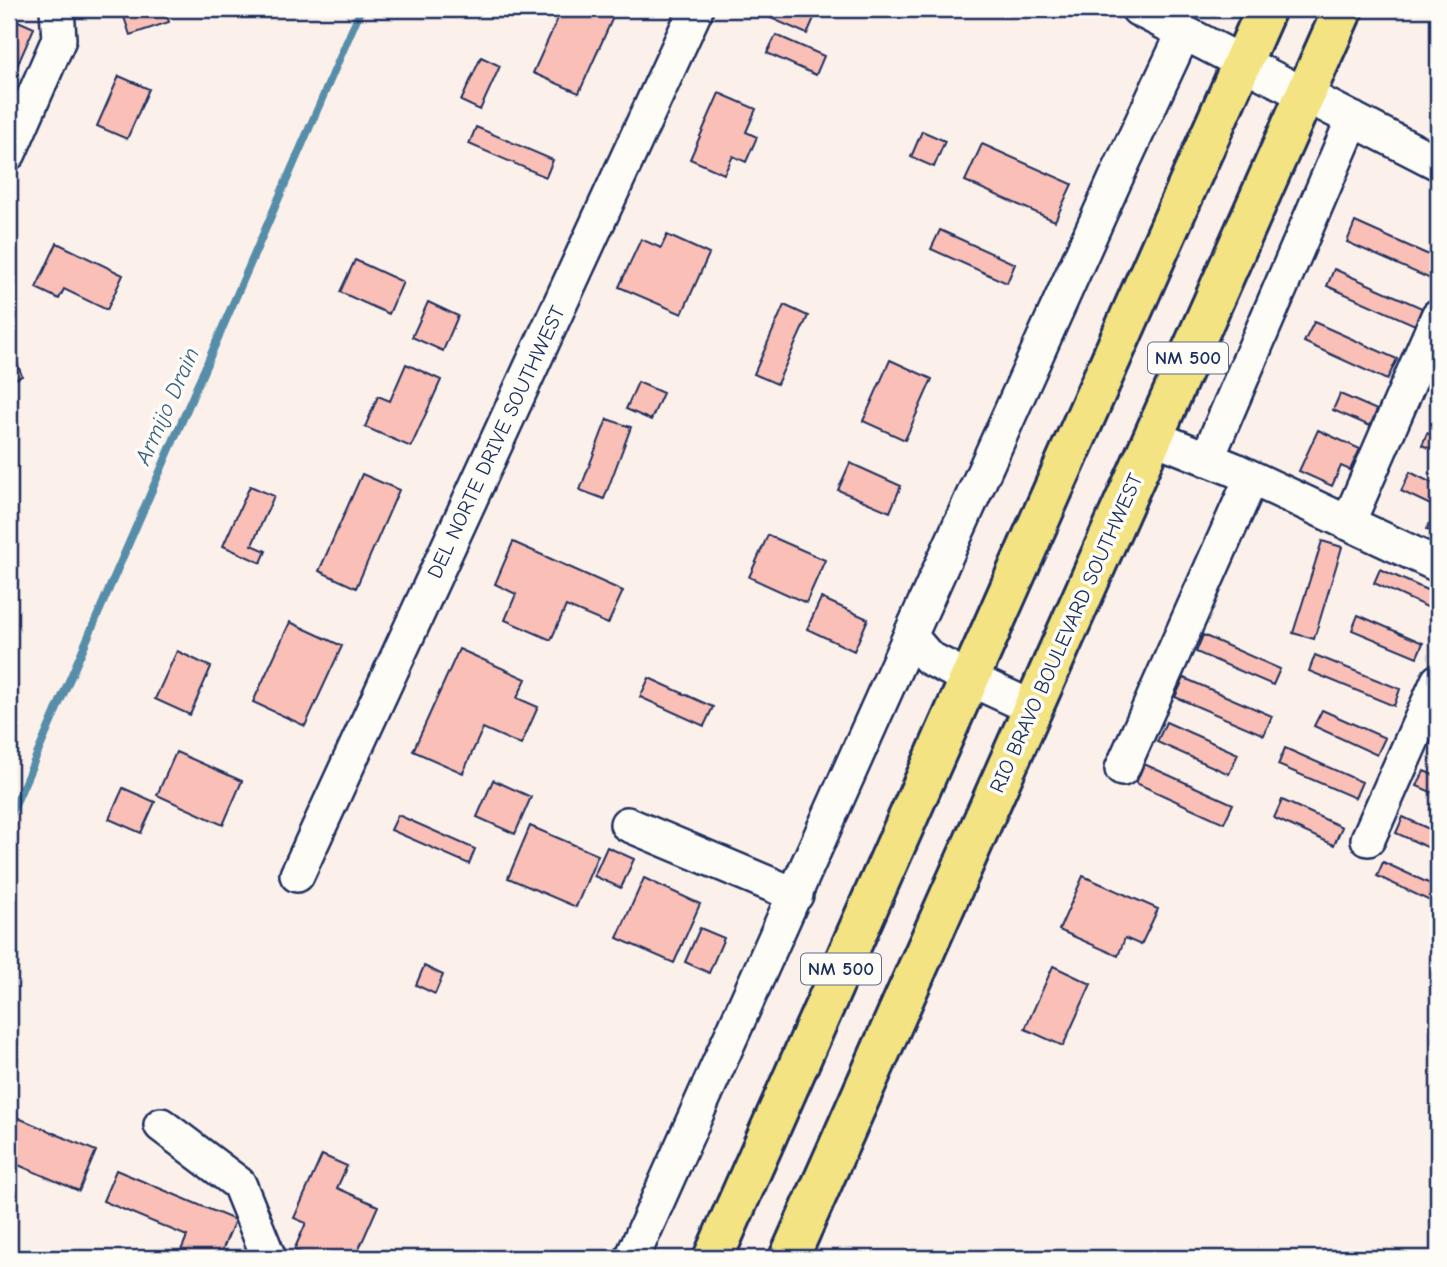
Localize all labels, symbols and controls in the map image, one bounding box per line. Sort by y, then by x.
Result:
street label: DEL NORTE DRIVE SOUTHWEST [422,302,570,582]
road number: NM 500 [1148,342,1228,374]
water label: Armijo Drain [129,343,205,470]
street label: RIO BRAVO BOULEVARD SOUTHWEST [985,470,1147,796]
road number: NM 500 [801,953,881,984]

